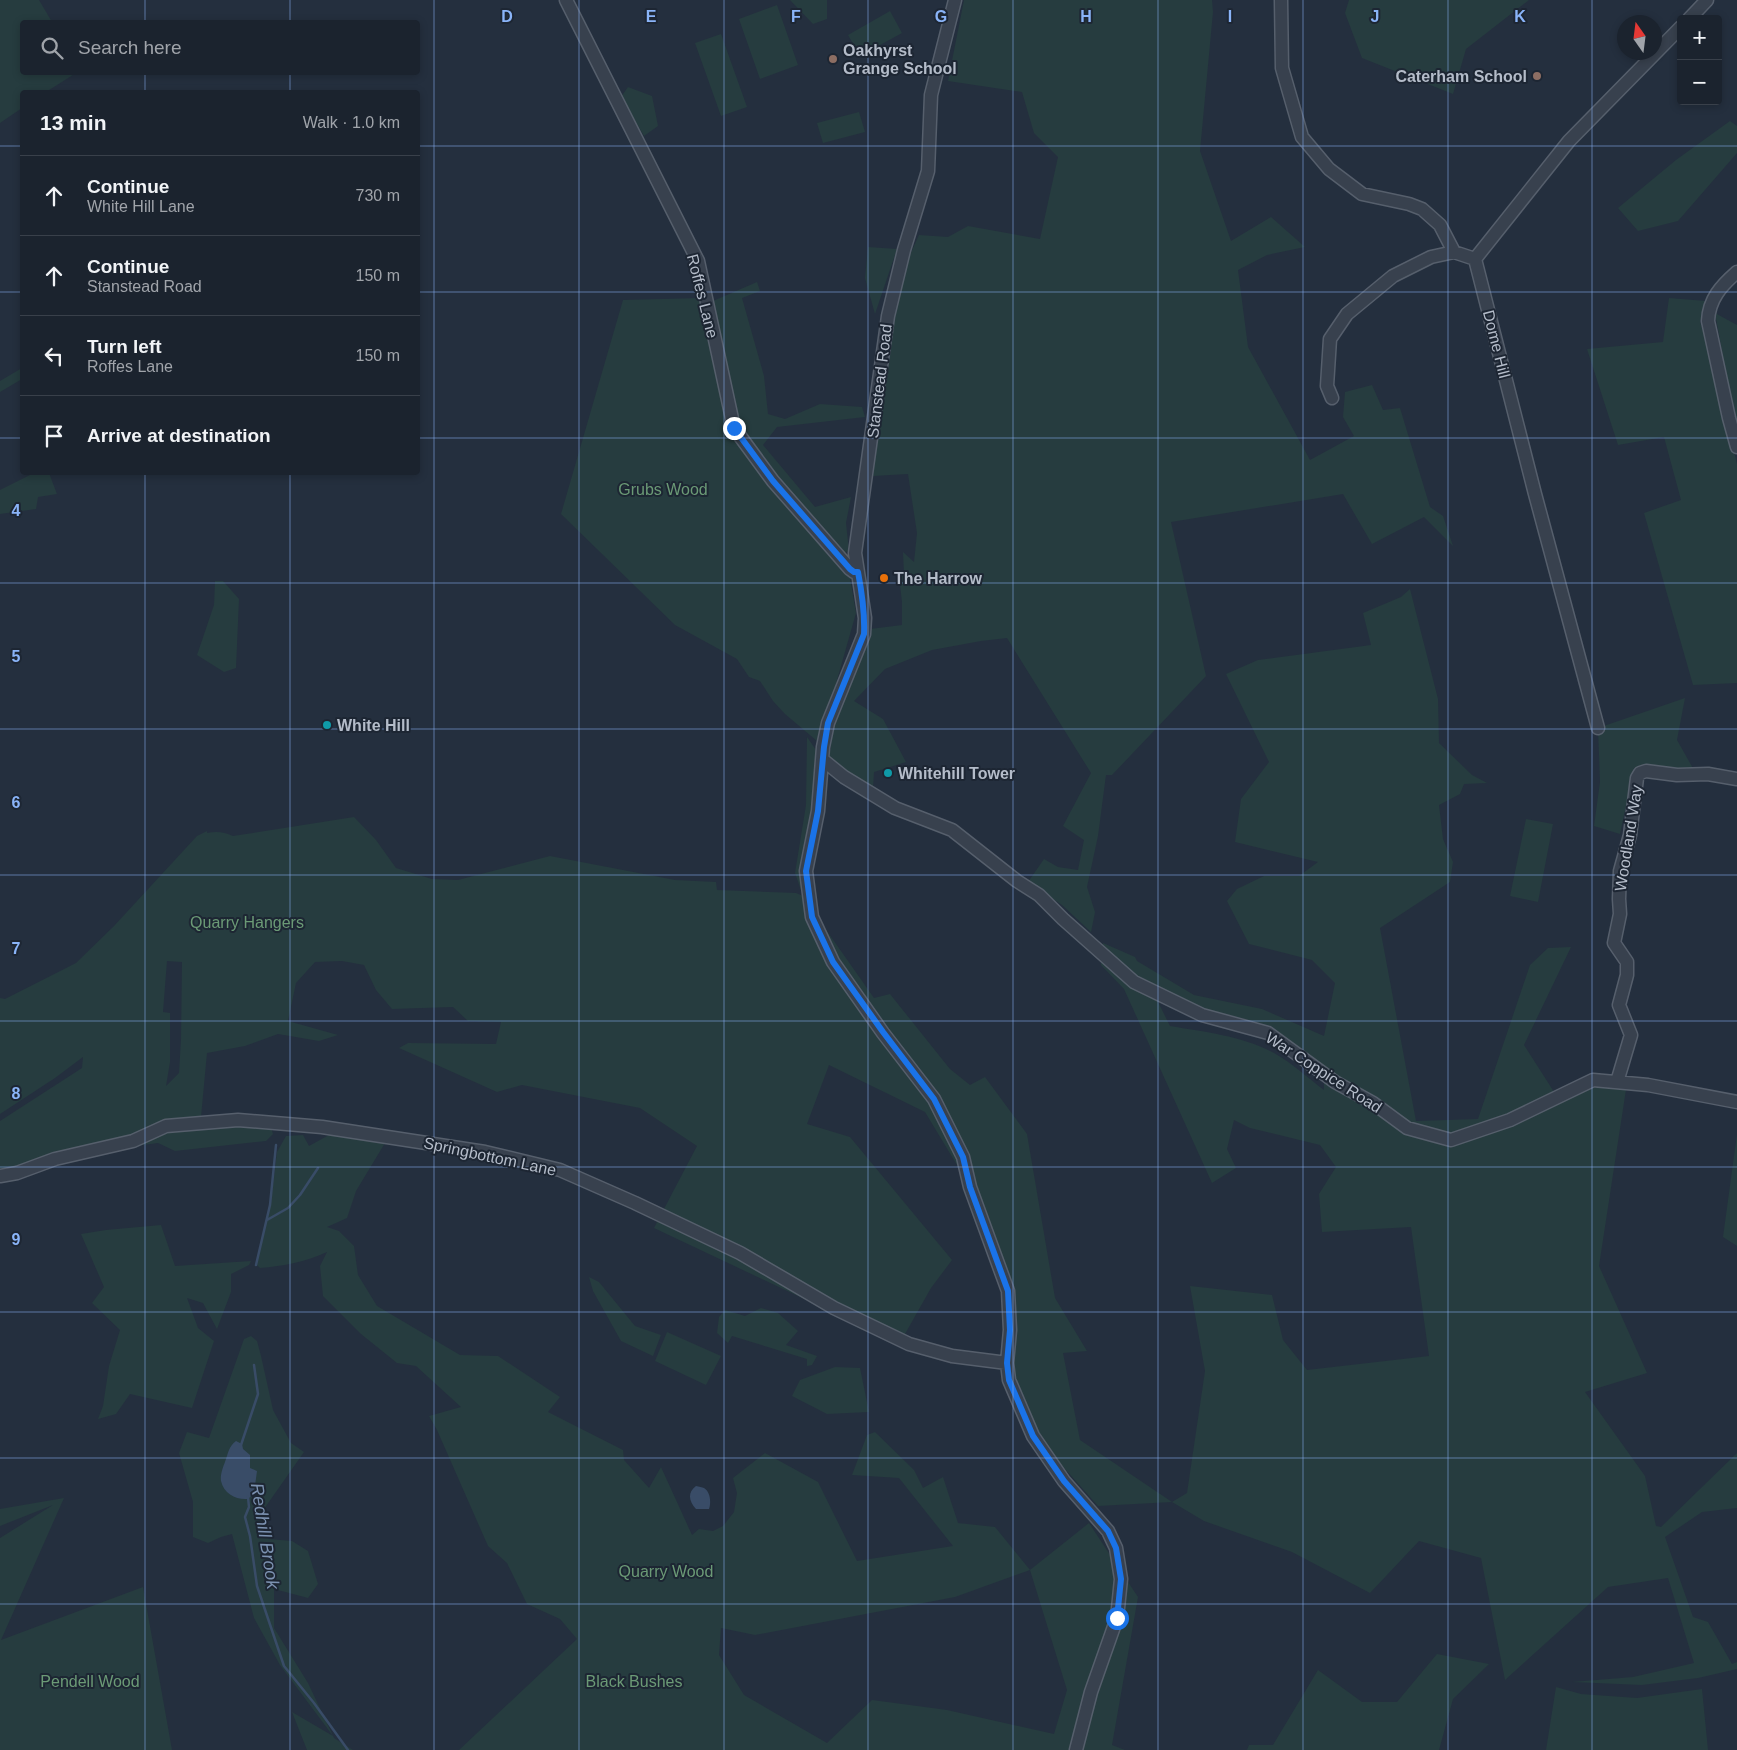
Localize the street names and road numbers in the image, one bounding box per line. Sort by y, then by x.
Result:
street label: Roffes Lane [684,252,721,340]
street label: Dome Hill [1480,308,1513,380]
street label: Stanstead Road [864,323,895,439]
street label: Woodland Way [1612,784,1645,893]
street label: War Coppice Road [1263,1029,1385,1116]
street label: Springbottom Lane [422,1134,558,1179]

